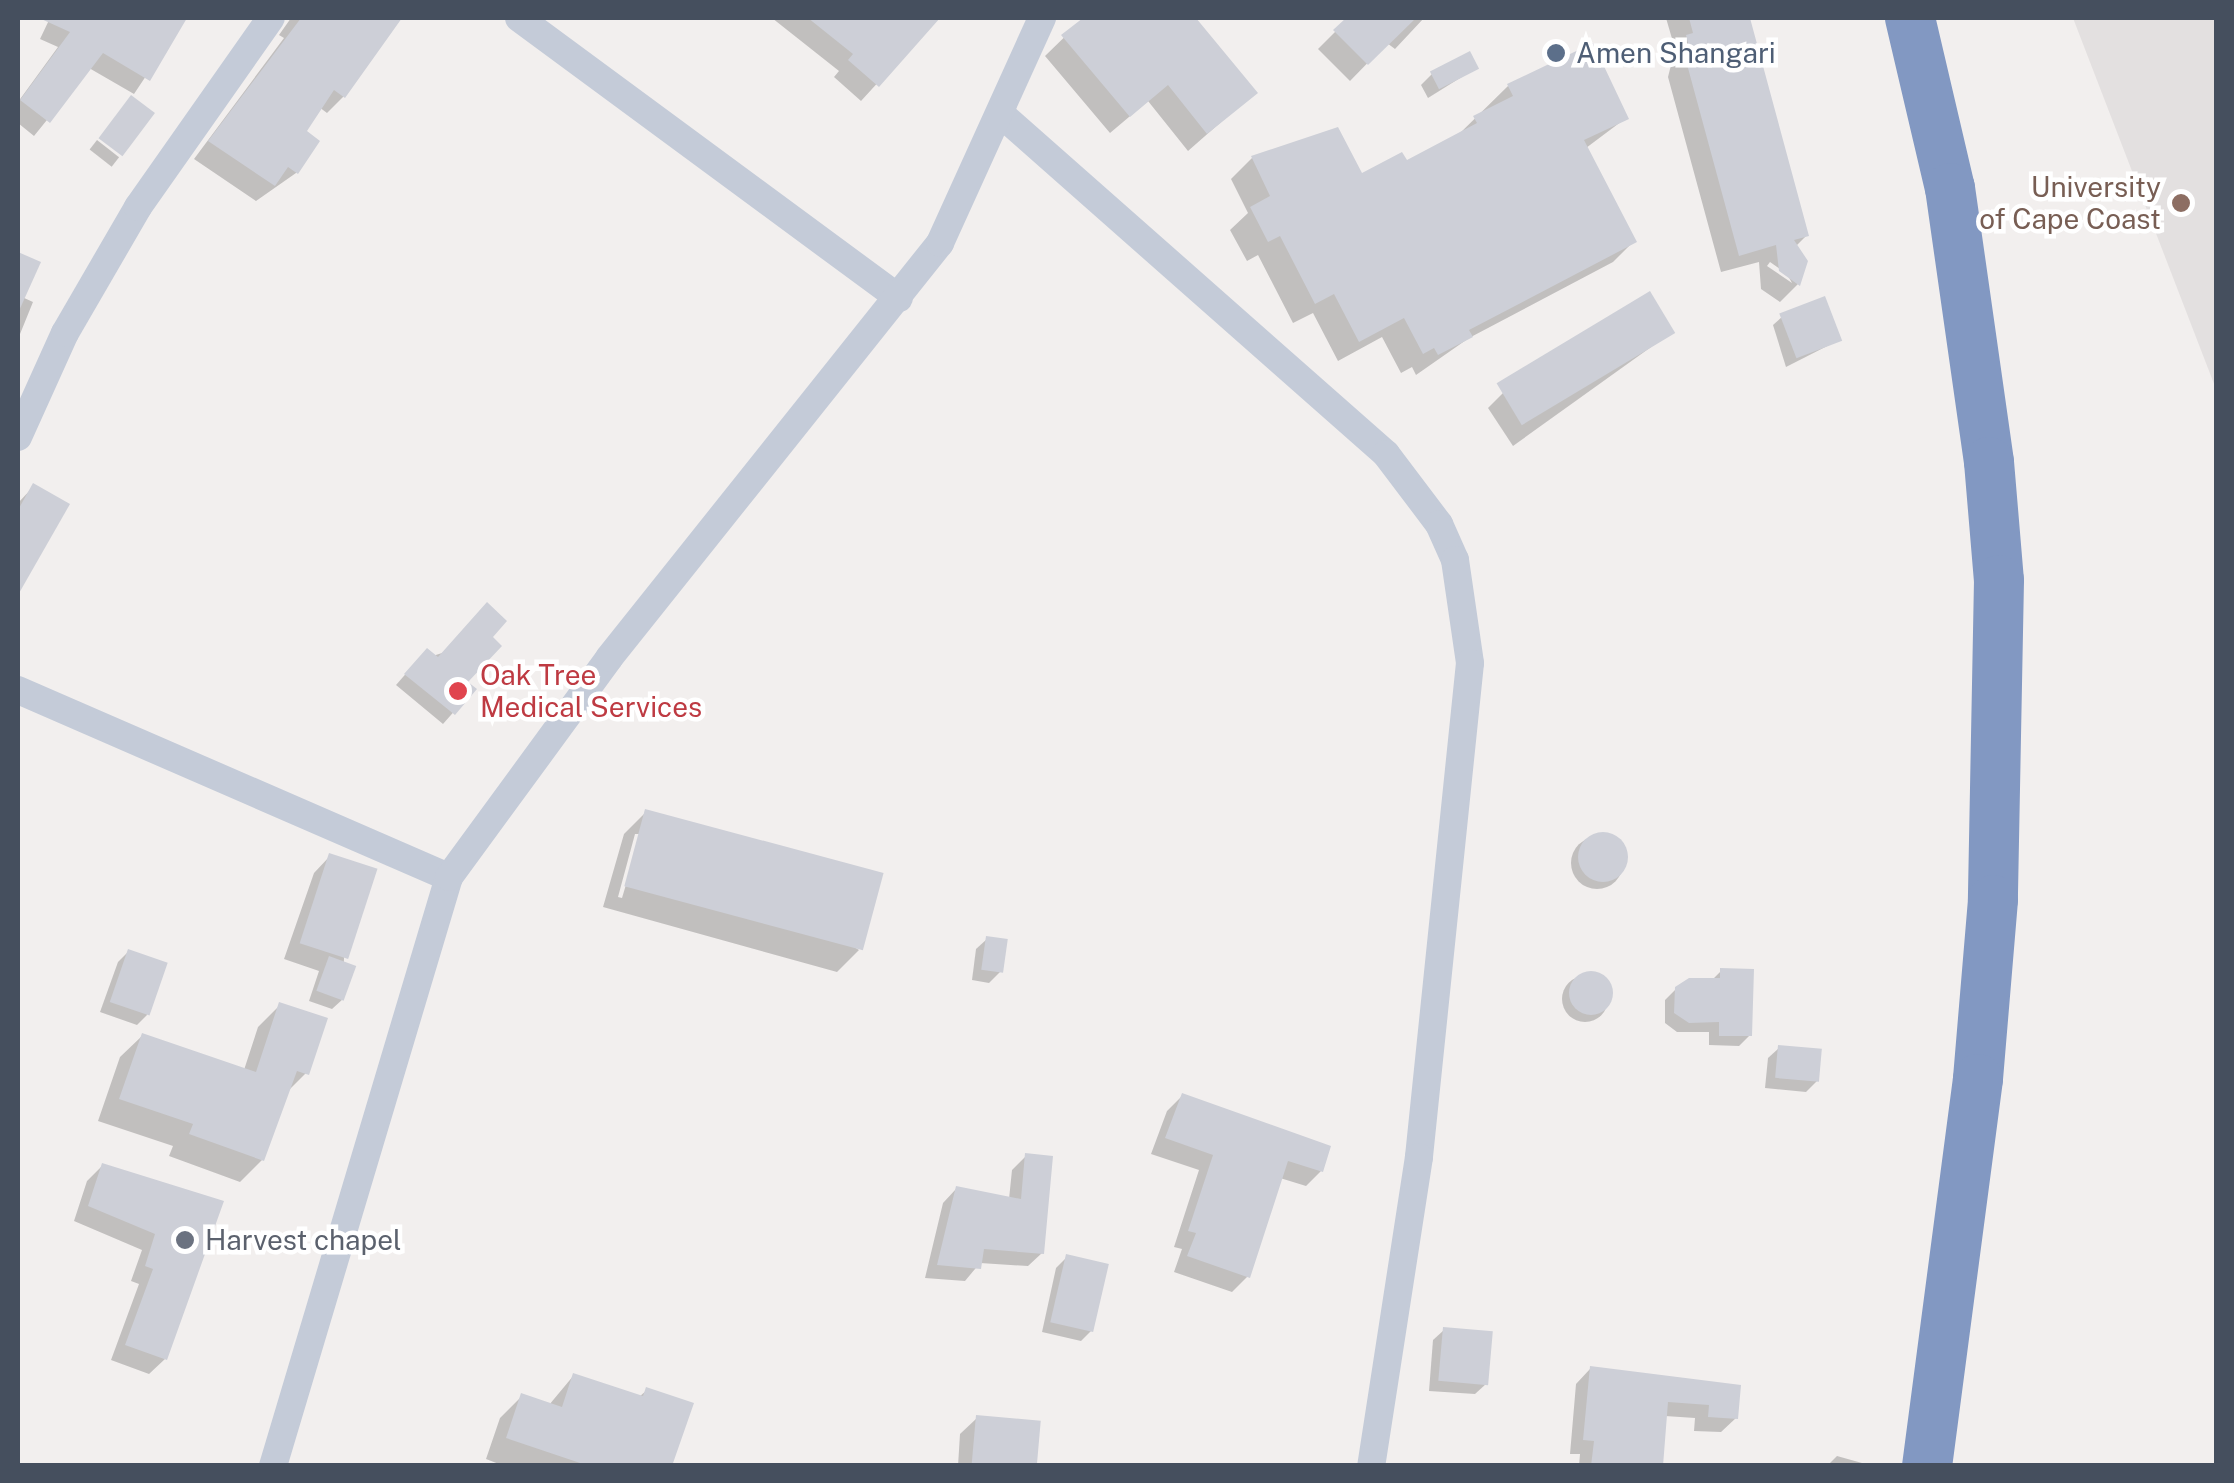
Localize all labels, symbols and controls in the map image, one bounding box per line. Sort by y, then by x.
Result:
place label: Amen Shangari [1576,36,1776,70]
marker: Amen Shangari [1545,42,1567,64]
place label: University of Cape Coast [1979,170,2161,236]
marker: University of Cape Coast [2170,192,2192,214]
place label: Oak Tree Medical Services [480,658,702,724]
marker: Oak Tree Medical Services [445,678,471,704]
place label: Harvest chapel [205,1223,402,1257]
marker: Harvest chapel [174,1229,196,1251]

